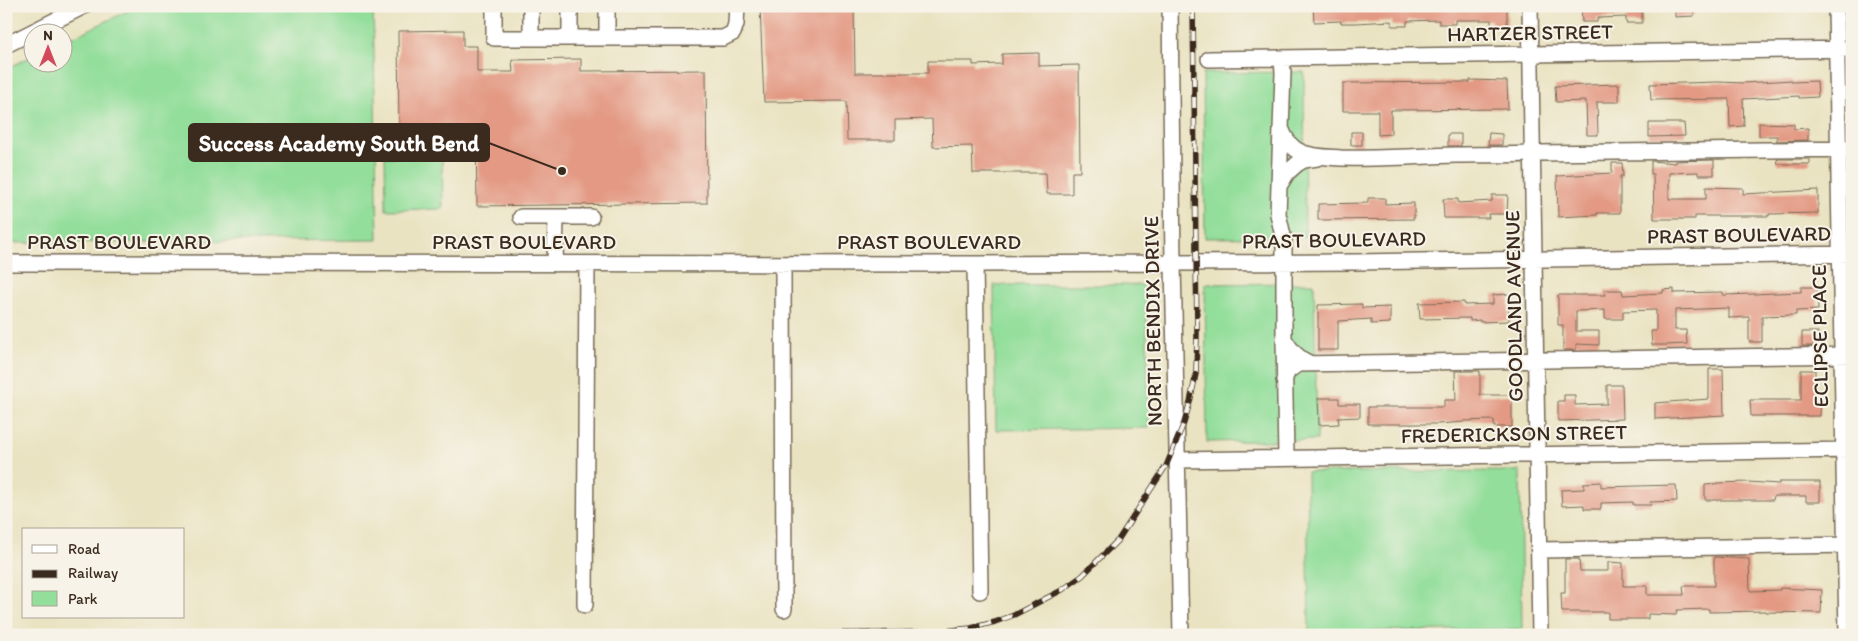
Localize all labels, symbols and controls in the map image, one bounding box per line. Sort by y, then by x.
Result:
street label: HARTZER STREET [1447,19,1613,46]
north arrow [22,22,72,72]
text: N [43,27,53,44]
callout: Success Academy South Bend [189,124,489,161]
text: Success Academy South Bend [199,130,480,157]
street label: GOODLAND AVENUE [1499,210,1528,402]
street label: NORTH BENDIX DRIVE [1138,215,1167,426]
street label: PRAST BOULEVARD [1647,220,1831,249]
street label: PRAST BOULEVARD [1242,225,1426,254]
street label: PRAST BOULEVARD [27,229,211,254]
street label: PRAST BOULEVARD [432,229,616,254]
street label: PRAST BOULEVARD [837,229,1021,254]
street label: ECLIPSE PLACE [1806,264,1833,408]
street label: FREDERICKSON STREET [1401,419,1627,448]
legend [22,528,185,618]
text: Road [68,540,101,558]
text: Railway [68,564,118,582]
text: Park [68,590,98,608]

